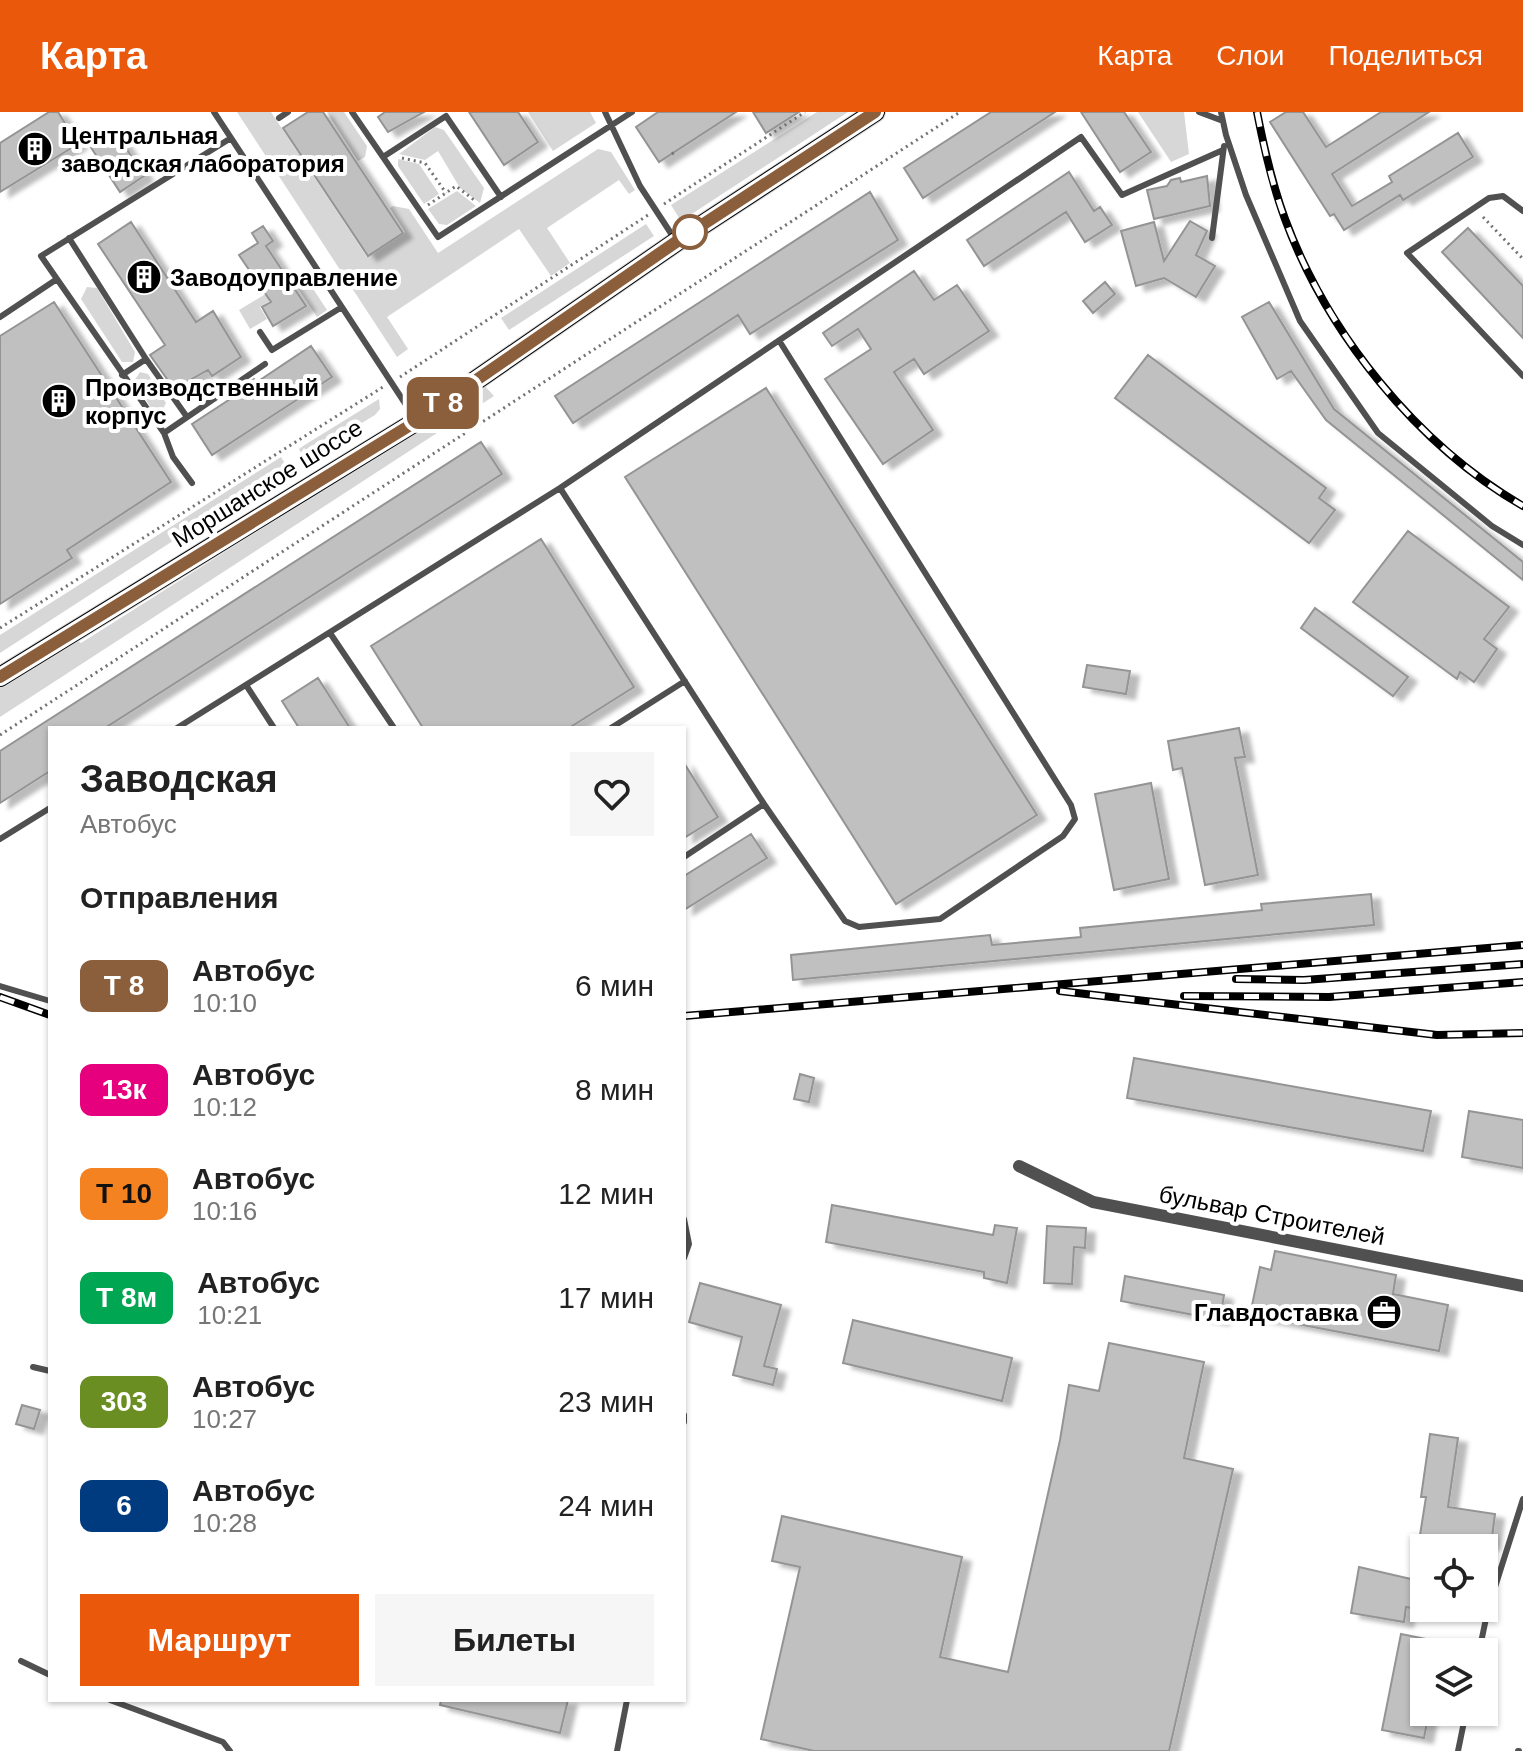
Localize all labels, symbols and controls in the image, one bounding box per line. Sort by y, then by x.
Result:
text: Карта [40,35,147,77]
text: Карта [1097,40,1172,71]
text: Слои [1216,40,1284,71]
text: Поделиться [1328,40,1483,71]
place label: Центральная заводская лаборатория [61,122,345,177]
building icon: Центральная заводская лаборатория [16,130,54,168]
unlabelled marker [673,215,707,249]
building icon: Заводоуправление [125,258,163,296]
place label: Заводоуправление [170,264,398,291]
place label: Производственный корпус [85,374,319,429]
line badge: Т 8 [397,377,489,429]
building icon: Производственный корпус [40,382,78,420]
text: Т 8 [423,387,463,418]
street label: Моршанское шоссе [167,414,367,552]
button: heart [570,752,654,836]
text: Заводская [80,758,278,800]
text: Автобус [80,809,177,839]
text: Отправления [80,881,279,914]
text: Автобус [192,954,315,987]
text: 6 мин [575,969,654,1002]
text: Т 8 [104,970,144,1001]
text: 10:10 [192,988,257,1018]
text: Автобус [192,1058,315,1091]
text: 8 мин [575,1073,654,1106]
text: 13к [101,1074,147,1105]
text: 10:12 [192,1092,257,1122]
text: Автобус [192,1162,315,1195]
text: 12 мин [558,1177,654,1210]
text: Т 10 [96,1178,152,1209]
street label: бульвар Строителей [1157,1180,1387,1250]
text: 10:16 [192,1196,257,1226]
text: Автобус [197,1266,320,1299]
text: 17 мин [558,1281,654,1314]
text: Т 8м [96,1282,157,1313]
office icon: Главдоставка [1365,1293,1403,1331]
place label: Главдоставка [1194,1299,1359,1326]
text: 10:21 [197,1300,262,1330]
text: Автобус [192,1370,315,1403]
text: 23 мин [558,1385,654,1418]
text: 303 [101,1386,147,1417]
text: 10:27 [192,1404,257,1434]
text: Автобус [192,1474,315,1507]
text: 24 мин [558,1489,654,1522]
text: 6 [116,1490,132,1521]
text: 10:28 [192,1508,257,1538]
map controls [1410,1534,1498,1726]
button: locate [1410,1534,1498,1622]
button: Маршрут [80,1594,359,1686]
button: Билеты [375,1594,654,1686]
button: layers [1410,1638,1498,1726]

